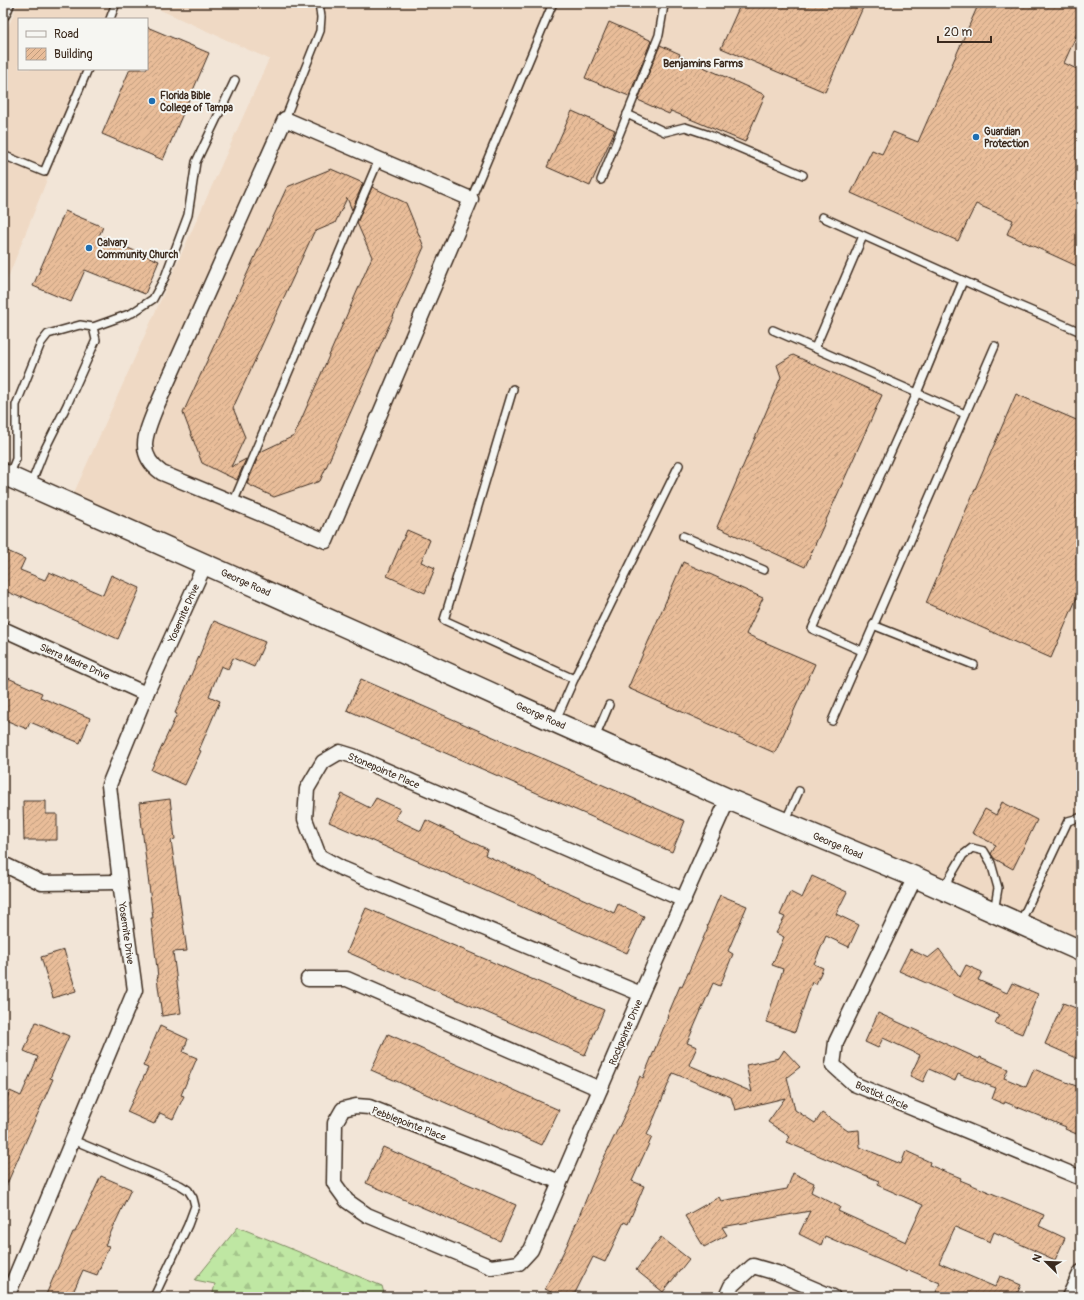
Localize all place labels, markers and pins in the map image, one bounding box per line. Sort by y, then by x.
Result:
place label: Florida Bible College of Tampa [160,90,233,114]
marker: Florida Bible College of Tampa [147,96,157,106]
place label: Guardian Protection [984,126,1029,150]
marker: Guardian Protection [971,132,981,142]
place label: Calvary Community Church [97,237,178,261]
marker: Calvary Community Church [84,243,94,253]

